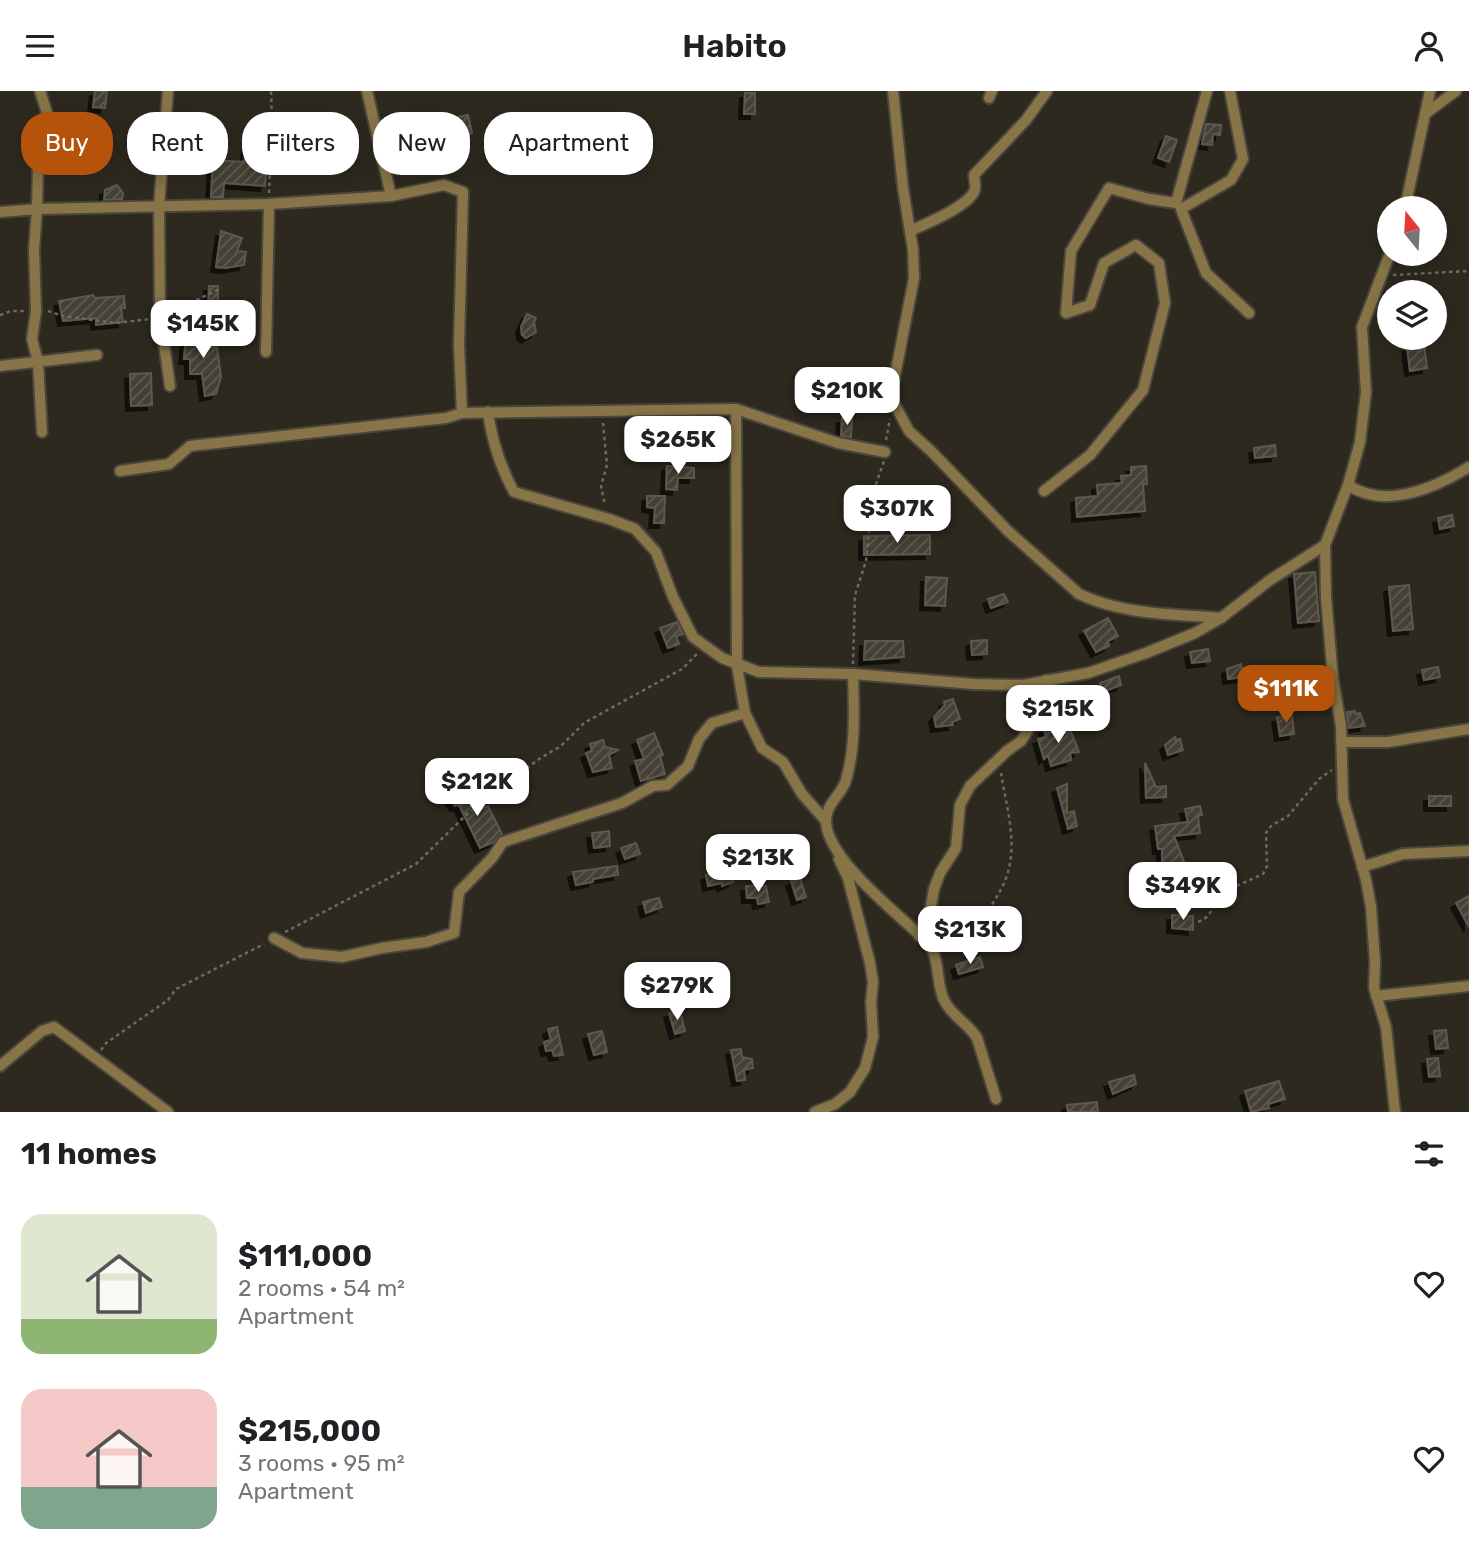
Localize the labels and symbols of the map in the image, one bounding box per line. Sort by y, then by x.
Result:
north arrow [1377,196,1447,266]
pin: $145K [154,301,252,360]
pin: $210K [798,367,896,427]
pin: $265K [629,417,727,476]
pin: $307K [848,485,946,545]
pin: $111K [1237,665,1335,725]
pin: $215K [1009,685,1107,745]
pin: $212K [428,759,526,818]
pin: $213K [709,835,807,894]
pin: $349K [1134,863,1232,922]
pin: $213K [921,907,1019,966]
pin: $279K [628,963,726,1022]

